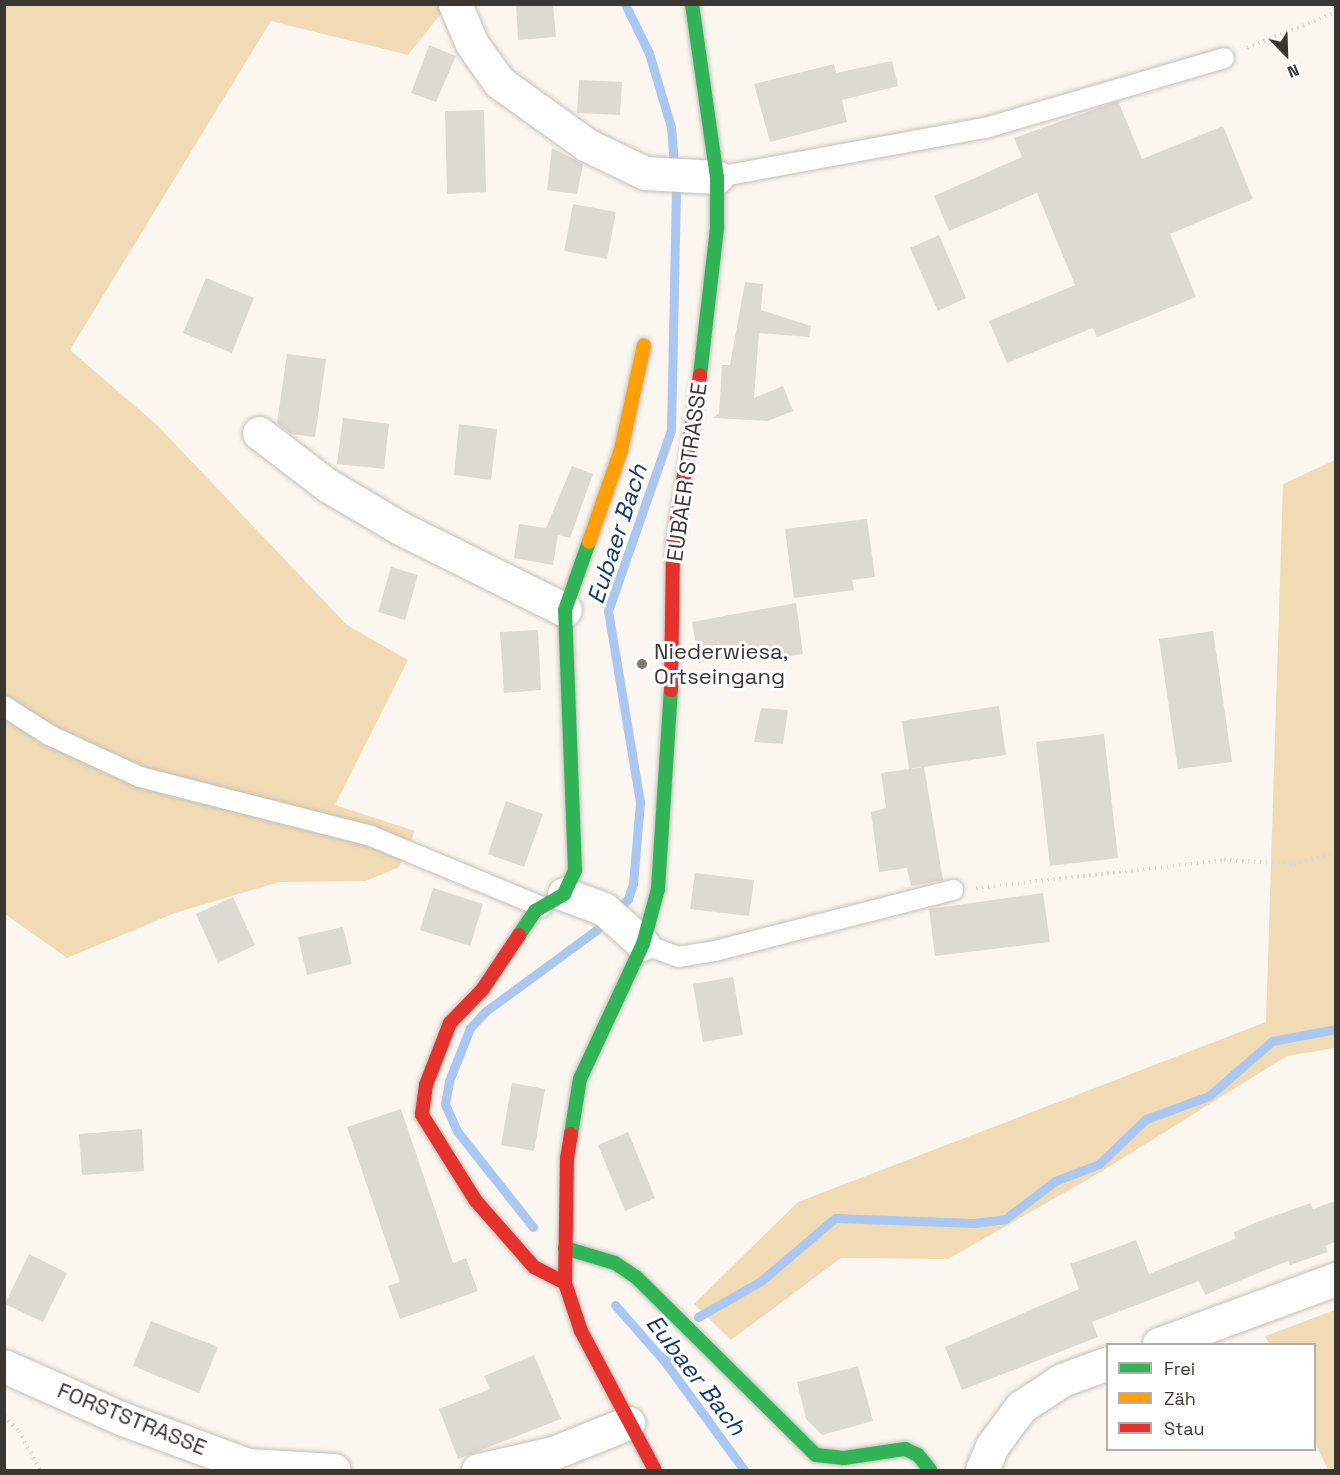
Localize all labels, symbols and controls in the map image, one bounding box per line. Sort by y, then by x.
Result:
north arrow [1256,24,1316,84]
text: N [1284,59,1302,83]
street label: EUBAER STRASSE [661,381,713,563]
water label: Eubaer Bach [581,461,653,607]
place label: Niederwiesa, Ortseingang [654,638,788,690]
marker: Niederwiesa, Ortseingang [635,657,649,671]
water label: Eubaer Bach [640,1309,752,1441]
legend [1106,1343,1316,1451]
text: Frei [1164,1357,1195,1380]
street label: FORSTSTRASSE [54,1377,210,1461]
text: Zäh [1164,1387,1196,1410]
text: Stau [1164,1417,1204,1440]

